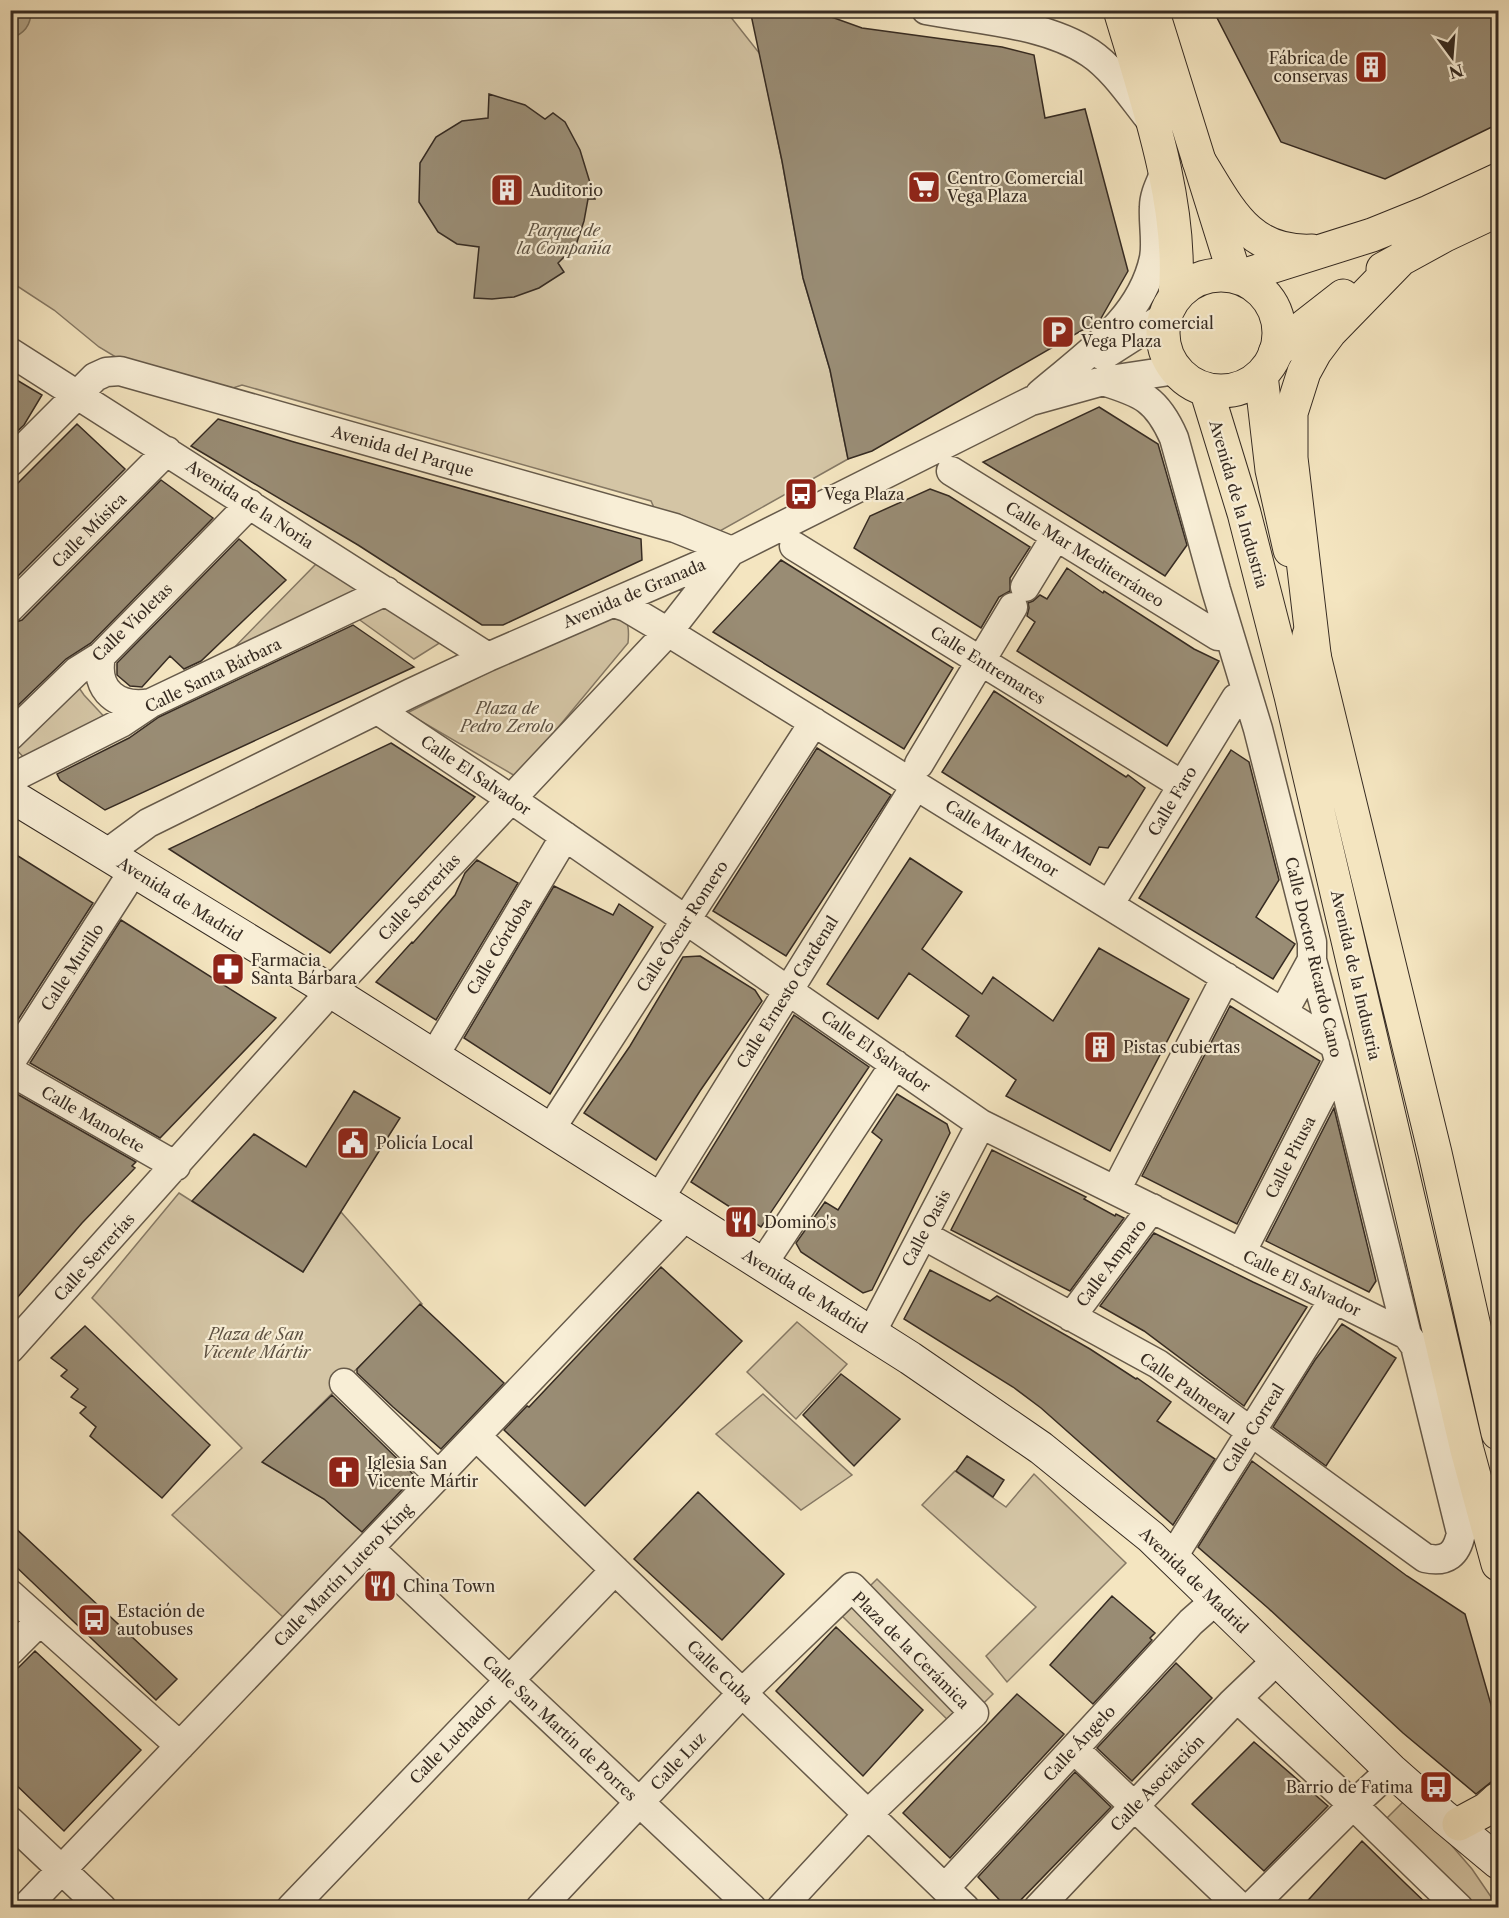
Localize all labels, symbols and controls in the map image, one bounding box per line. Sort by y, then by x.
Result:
north arrow [1422,27,1482,87]
place label: Fábrica de conservas [1269,48,1348,86]
building icon: Fábrica de conservas [1353,49,1389,85]
text: N [1447,60,1466,83]
place label: Centro Comercial Vega Plaza [946,168,1084,206]
supermarket icon: Centro Comercial Vega Plaza [906,169,942,205]
building icon: Auditorio [489,172,525,208]
place label: Auditorio [529,180,603,200]
park label: Parque de la Compañía [517,220,612,258]
place label: Centro comercial Vega Plaza [1080,313,1214,351]
parking icon: Centro comercial Vega Plaza [1040,314,1076,350]
street label: Avenida de la Industria [1205,417,1273,591]
street label: Avenida del Parque [329,421,476,481]
street label: Avenida de la Noria [182,455,318,553]
bus stop icon: Vega Plaza [783,476,819,512]
place label: Vega Plaza [823,484,905,504]
street label: Calle Música [47,488,131,572]
street label: Calle Mar Mediterráneo [1002,497,1168,611]
street label: Avenida de Granada [559,554,709,632]
street label: Calle Violetas [88,579,176,665]
street label: Calle Entremares [927,622,1049,708]
street label: Calle Santa Bárbara [142,633,285,717]
park label: Plaza de Pedro Zerolo [458,698,554,736]
street label: Calle El Salvador [417,731,535,820]
street label: Calle Faro [1143,762,1201,840]
street label: Calle Mar Menor [942,795,1063,881]
street label: Calle Serrerías [374,849,464,945]
street label: Avenida de Madrid [113,852,246,946]
street label: Calle Doctor Ricardo Cano [1281,855,1347,1059]
street label: Calle Óscar Romero [632,856,732,996]
street label: Avenida de la Industria [1327,887,1385,1062]
street label: Calle Córdoba [462,893,536,998]
street label: Calle Ernesto Cardenal [732,912,842,1072]
street label: Calle Murillo [36,919,108,1014]
place label: Farmacia Santa Bárbara [251,950,357,988]
pharmacy icon: Farmacia Santa Bárbara [210,951,246,987]
street label: Calle El Salvador [817,1006,935,1096]
building icon: Pistas cubiertas [1082,1029,1118,1065]
place label: Pistas cubiertas [1123,1037,1240,1057]
street label: Calle Manolete [38,1081,148,1157]
street label: Calle Pitusa [1261,1112,1320,1202]
public building icon: Policía Local [335,1125,371,1161]
place label: Policía Local [376,1133,474,1153]
street label: Calle Oasis [897,1186,955,1270]
restaurant icon: Domino's [723,1204,759,1240]
street label: Calle Serrerías [49,1209,139,1305]
place label: Domino's [764,1212,836,1232]
street label: Calle Amparo [1072,1215,1150,1311]
street label: Avenida de Madrid [738,1244,871,1338]
street label: Calle El Salvador [1240,1246,1365,1320]
park label: Plaza de San Vicente Mártir [202,1324,312,1362]
street label: Calle Palmeral [1136,1348,1238,1428]
street label: Calle Correal [1218,1380,1288,1476]
place label: Iglesia San Vicente Mártir [366,1453,478,1491]
church icon: Iglesia San Vicente Mártir [326,1454,362,1490]
street label: Calle Martín Lutero King [270,1499,417,1651]
street label: Avenida de Madrid [1135,1522,1253,1637]
restaurant icon: China Town [362,1568,398,1604]
place label: China Town [403,1576,495,1596]
street label: Plaza de la Cerámica [848,1587,974,1713]
place label: Estación de autobuses [117,1601,205,1639]
bus stop icon: Estación de autobuses [76,1602,112,1638]
street label: Calle Cuba [683,1636,757,1709]
street label: Calle San Martín de Porres [479,1651,641,1805]
street label: Calle Luchador [405,1690,501,1788]
street label: Calle Ángelo [1039,1701,1119,1785]
street label: Calle Luz [646,1728,710,1794]
street label: Calle Asociación [1106,1731,1208,1835]
bus stop icon: Barrio de Fatima [1418,1769,1454,1805]
place label: Barrio de Fatima [1286,1777,1414,1797]

